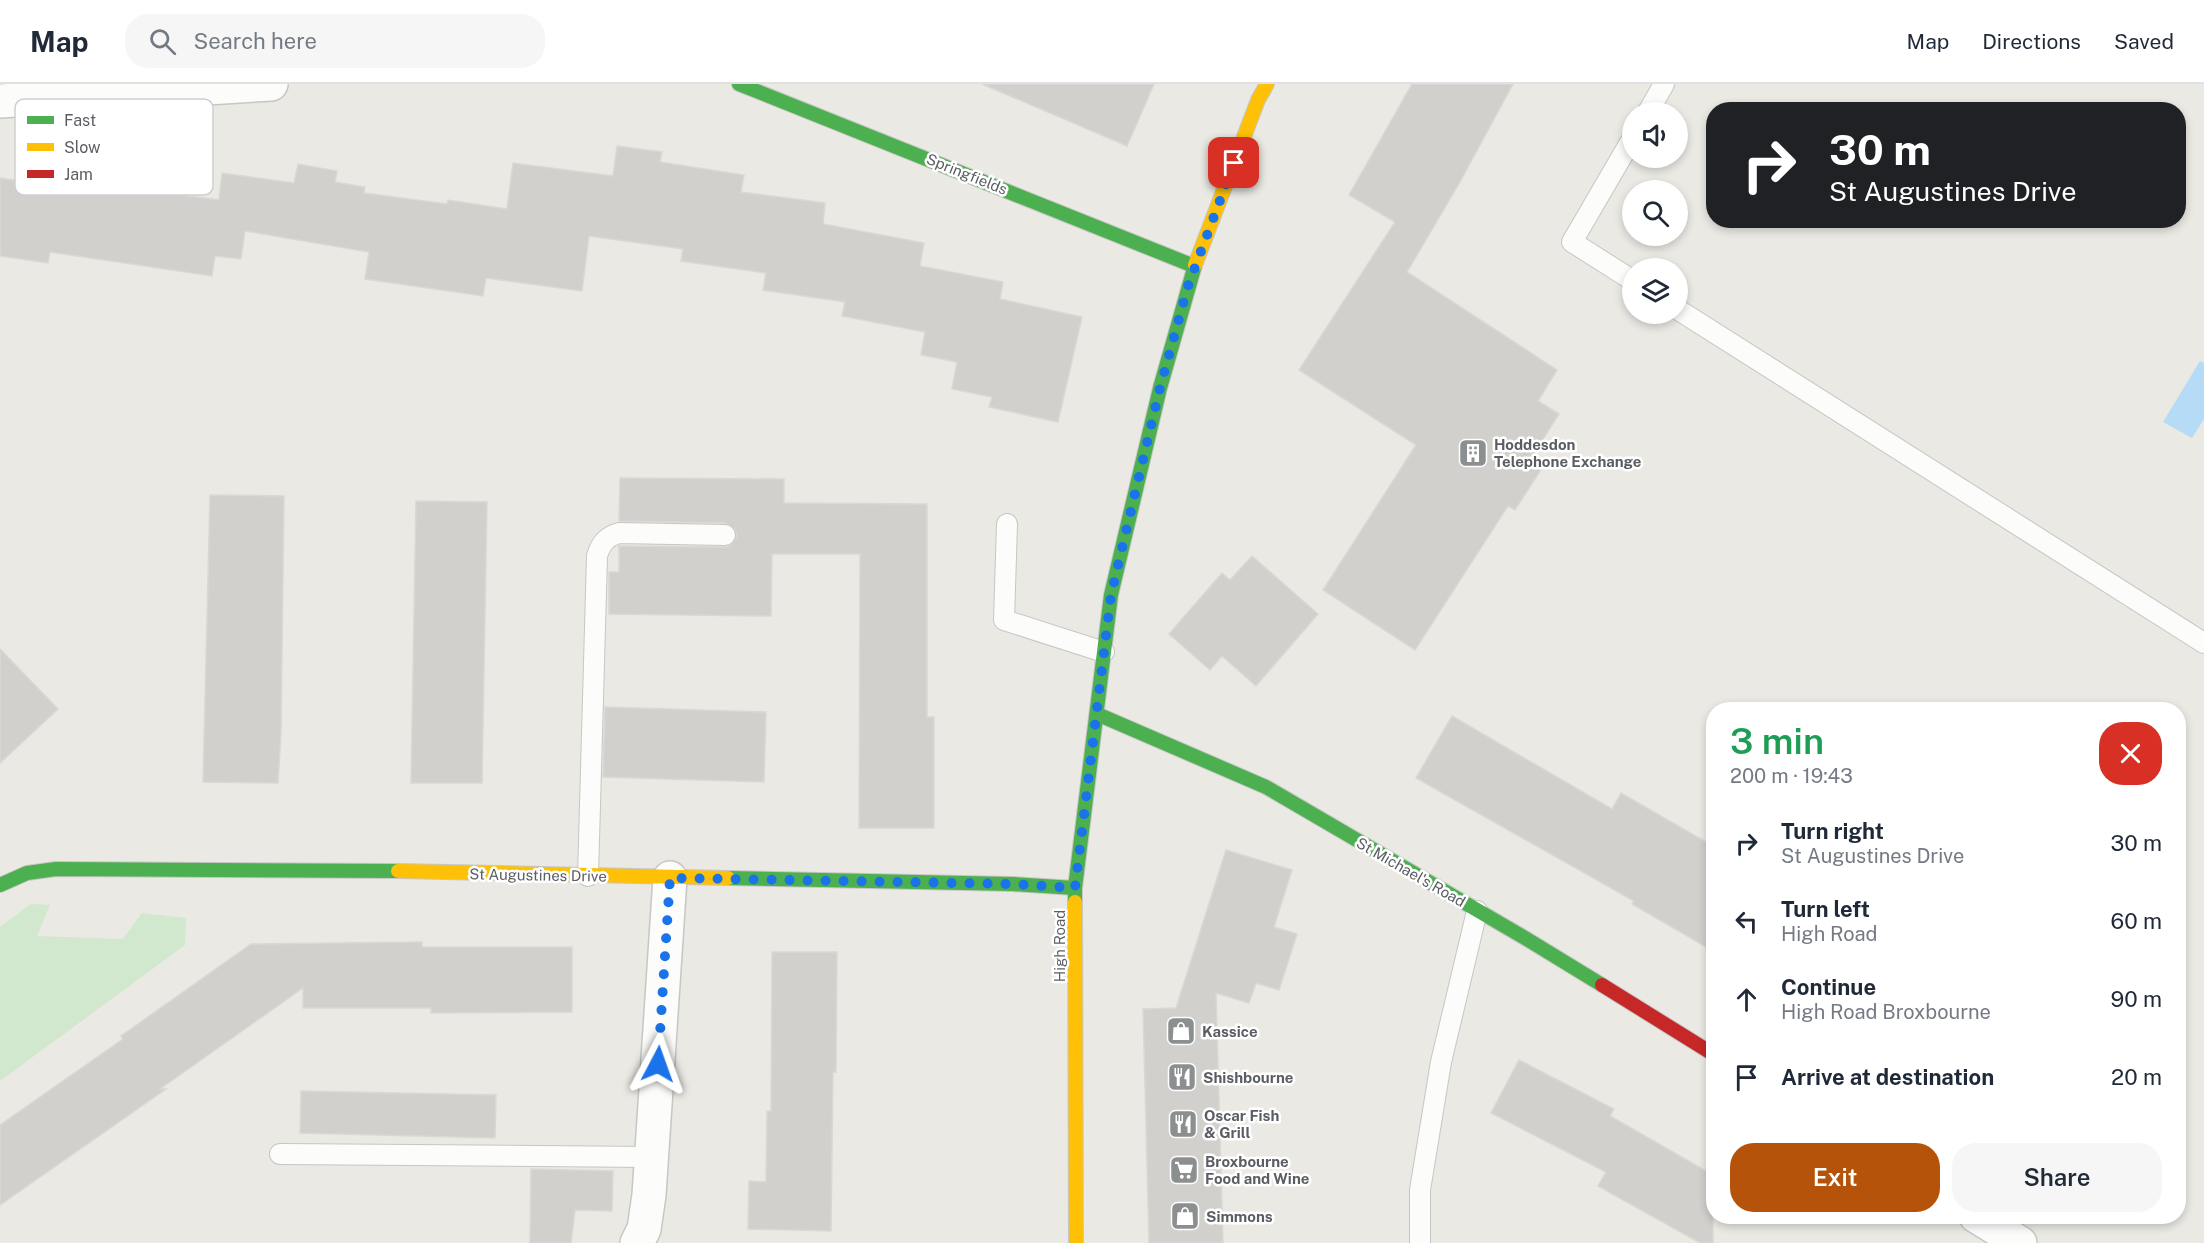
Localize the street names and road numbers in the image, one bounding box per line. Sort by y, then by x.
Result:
street label: Springfields [924,150,1010,198]
street label: St Michael's Road [1354,834,1468,910]
street label: St Augustines Drive [469,865,607,885]
street label: High Road [1051,910,1068,982]

